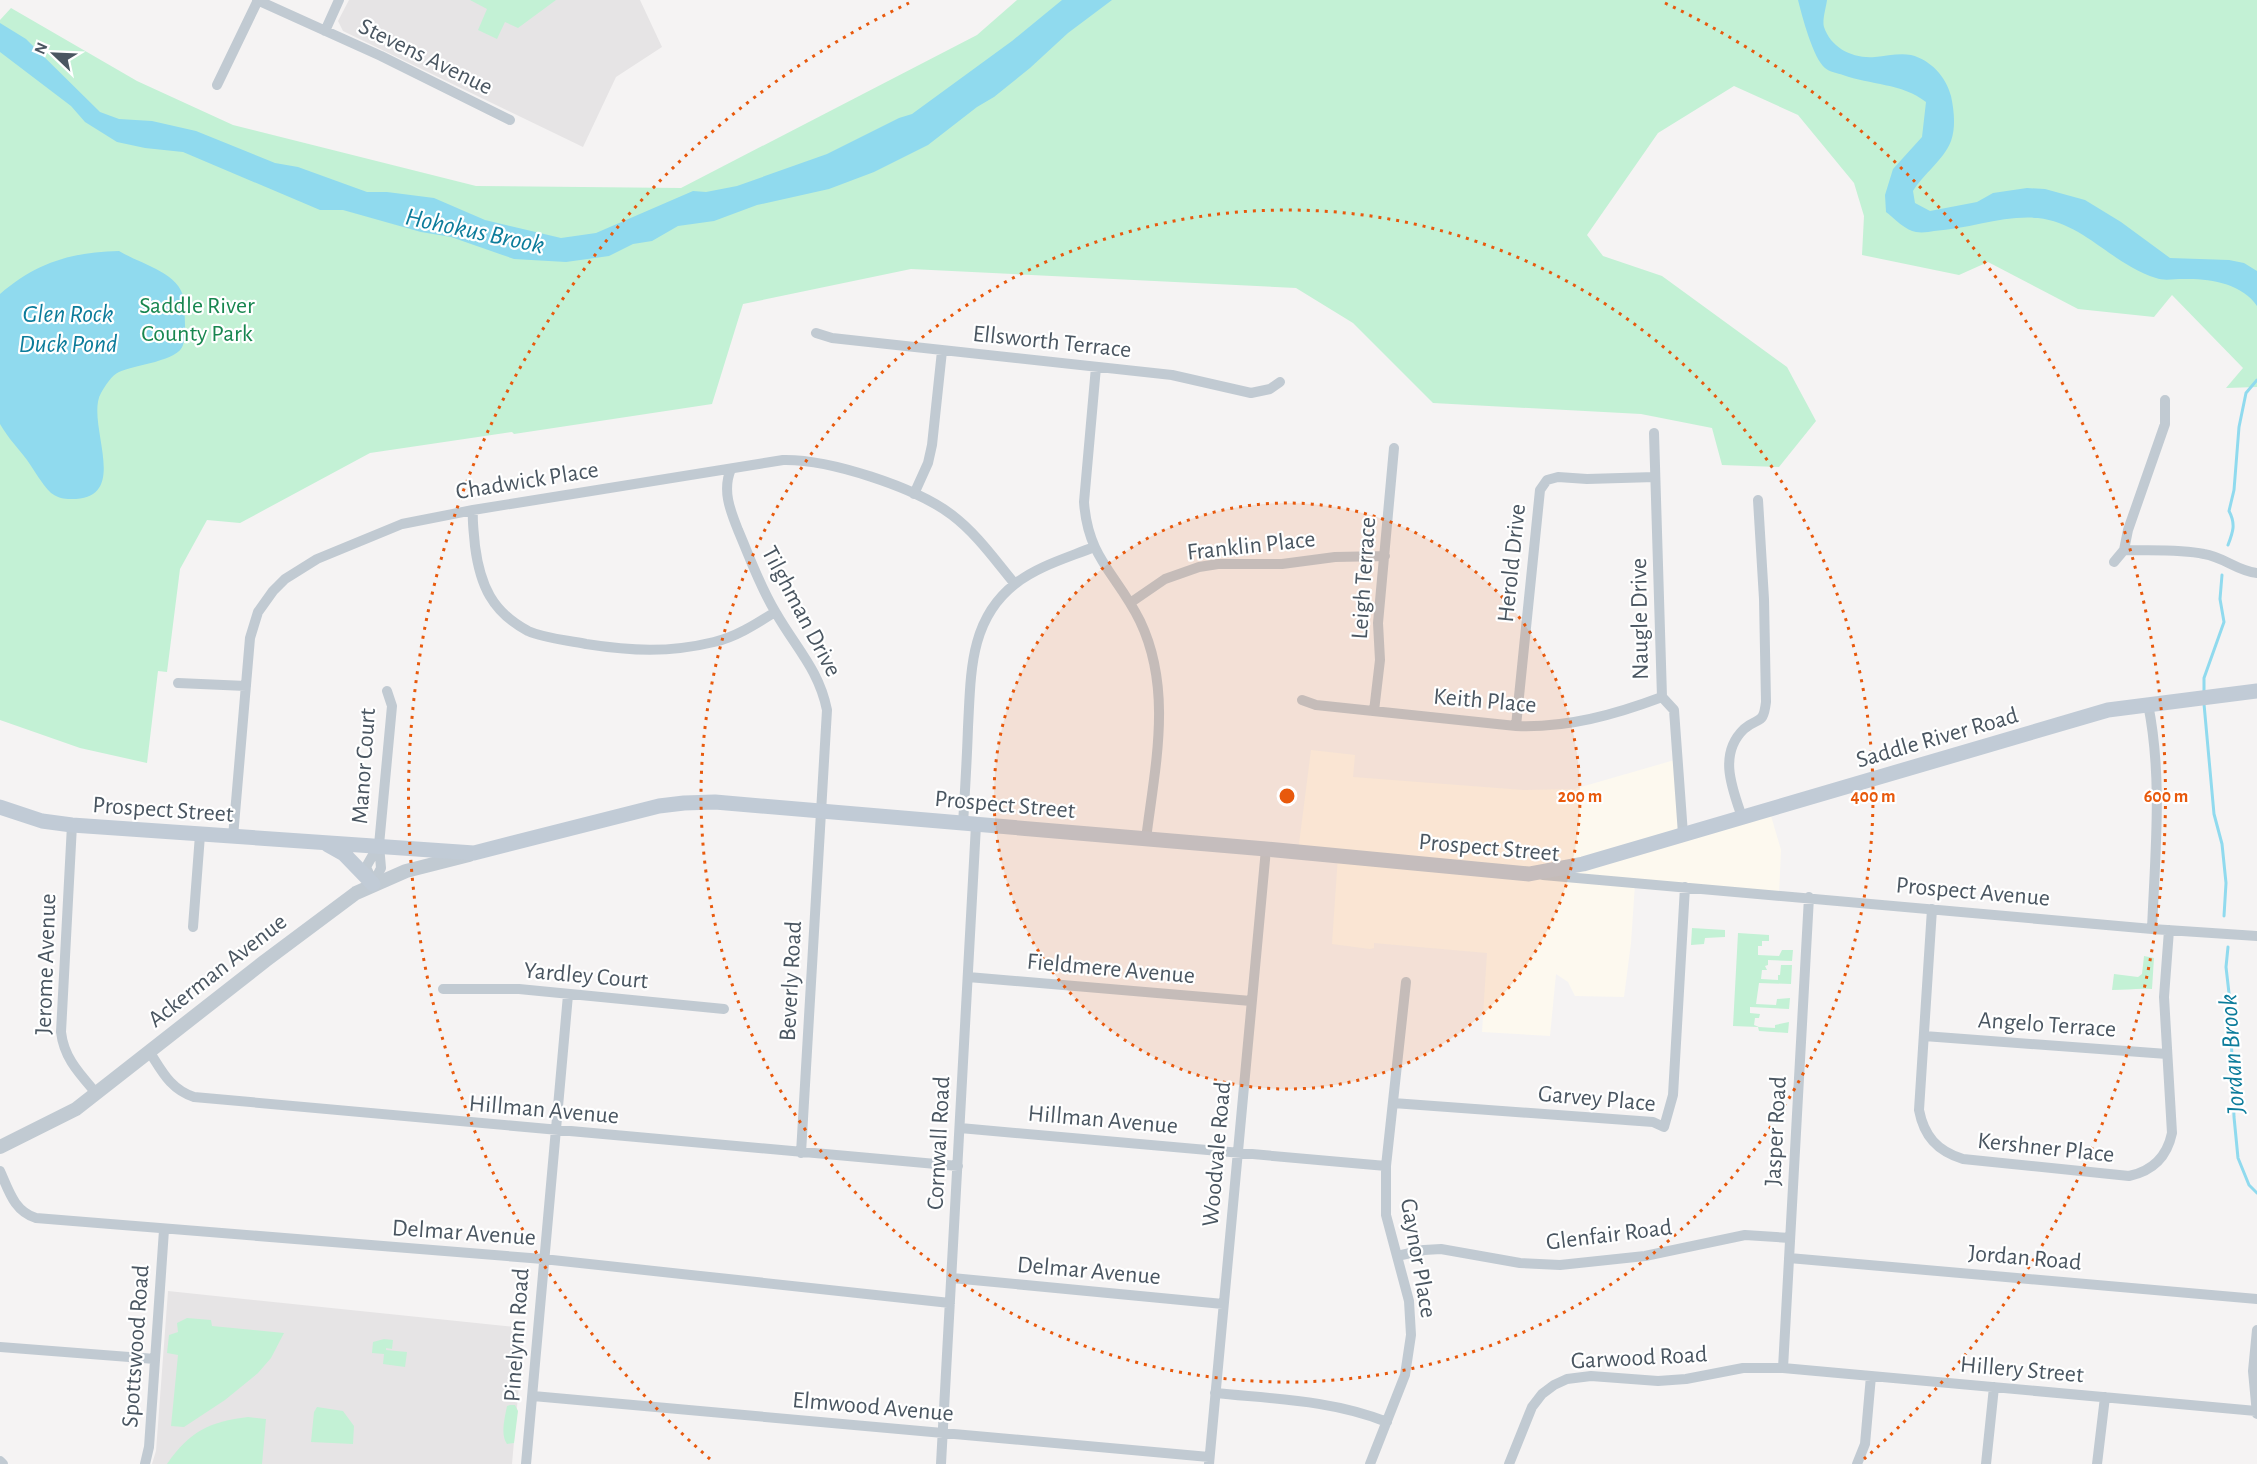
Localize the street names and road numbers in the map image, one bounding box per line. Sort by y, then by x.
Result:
street label: Stevens Avenue [355,14,496,100]
street label: Ellsworth Terrace [971,322,1132,362]
street label: Chadwick Place [454,458,600,504]
street label: Herold Drive [1494,503,1530,623]
street label: Leigh Terrace [1348,516,1380,640]
street label: Franklin Place [1186,527,1317,565]
street label: Tilghman Drive [757,542,845,681]
street label: Naugle Drive [1627,558,1653,680]
street label: Keith Place [1432,685,1537,717]
street label: Saddle River Road [1854,703,2021,773]
street label: Manor Court [348,707,380,825]
street label: Prospect Street [934,787,1077,823]
street label: Prospect Street [92,793,235,827]
street label: Prospect Street [1418,830,1561,866]
street label: Prospect Avenue [1895,873,2051,911]
street label: Jerome Avenue [32,893,60,1035]
street label: Ackerman Avenue [144,909,291,1032]
street label: Beverly Road [776,920,806,1042]
street label: Fieldmere Avenue [1026,950,1196,988]
street label: Yardley Court [523,959,649,993]
street label: Angelo Terrace [1977,1008,2117,1042]
street label: Cornwall Road [924,1076,954,1210]
street label: Jasper Road [1761,1076,1791,1186]
street label: Woodvale Road [1199,1080,1235,1228]
street label: Garvey Place [1537,1082,1657,1116]
street label: Hillman Avenue [468,1091,620,1129]
street label: Hillman Avenue [1027,1101,1179,1139]
street label: Kershner Place [1976,1129,2115,1167]
street label: Gaynor Place [1396,1197,1440,1320]
street label: Glenfair Road [1545,1215,1673,1255]
street label: Delmar Avenue [391,1216,537,1250]
street label: Jordan Road [1967,1241,2083,1275]
street label: Delmar Avenue [1016,1253,1162,1289]
street label: Spottswood Road [118,1264,154,1428]
street label: Pinelynn Road [500,1267,534,1403]
street label: Garwood Road [1570,1342,1708,1374]
street label: Hillery Street [1959,1353,2085,1387]
street label: Elmwood Avenue [791,1388,955,1426]

